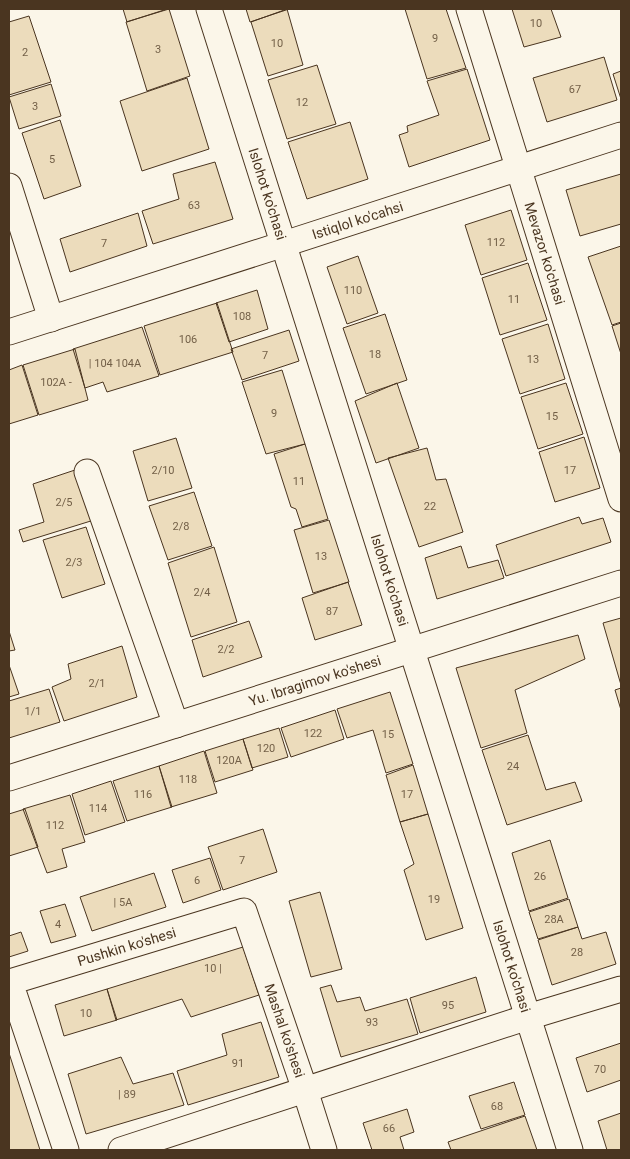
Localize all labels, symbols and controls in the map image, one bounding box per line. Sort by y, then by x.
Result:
house number: 10 [530,17,542,30]
house number: 9 [432,32,438,45]
house number: 10 [271,37,283,50]
house number: 3 [155,43,161,56]
house number: 2 [22,46,28,59]
house number: 67 [569,83,581,96]
house number: 12 [296,96,308,109]
house number: 3 [32,100,38,113]
street label: Islohot ko'chasi [245,146,290,242]
house number: 5 [49,153,55,166]
street label: Istiqlol ko'cahsi [310,198,405,242]
house number: 63 [188,199,200,212]
street label: Mevazor ko'chasi [521,200,568,307]
house number: 112 [487,236,505,249]
house number: 7 [101,237,107,250]
house number: 110 [344,284,362,297]
house number: 11 [508,293,520,306]
house number: 108 [233,310,251,323]
house number: 106 [179,333,197,346]
house number: 18 [369,348,381,361]
house number: 7 [262,349,268,362]
house number: 13 [527,353,539,366]
house number: | 104 104A [89,357,142,370]
house number: 102A - [40,376,72,389]
house number: 9 [271,407,277,420]
house number: 15 [546,410,558,423]
house number: 2/10 [151,464,175,477]
house number: 17 [564,464,576,477]
house number: 11 [293,475,305,488]
house number: 2/5 [56,496,72,509]
house number: 22 [424,500,436,513]
house number: 2/8 [173,520,189,533]
street label: Islohot ko'chasi [368,532,412,628]
house number: 13 [315,550,327,563]
house number: 2/3 [66,556,82,569]
house number: 2/4 [194,586,210,599]
house number: 87 [326,605,338,618]
house number: 2/2 [218,643,234,656]
street label: Yu. Ibragimov ko'shesi [247,652,383,709]
house number: 2/1 [89,677,105,690]
house number: 1/1 [25,705,41,718]
house number: 122 [304,727,322,740]
house number: 15 [382,728,394,741]
house number: 120 [257,742,275,755]
house number: 120A [216,754,243,767]
house number: 24 [507,760,519,773]
house number: 118 [179,773,197,786]
house number: 116 [134,788,152,801]
house number: 17 [401,788,413,801]
house number: 114 [89,802,107,815]
house number: 112 [46,819,64,832]
house number: 7 [239,854,245,867]
house number: 26 [534,870,546,883]
house number: 6 [194,874,200,887]
house number: 19 [428,893,440,906]
house number: | 5A [114,896,133,909]
house number: 28A [544,913,565,926]
house number: 4 [55,918,61,931]
street label: Islohot ko'chasi [490,918,534,1014]
street label: Pushkin ko'shesi [75,924,178,969]
house number: 28 [571,946,583,959]
house number: 10 | [204,962,222,975]
street label: Mashal ko'shesi [261,981,308,1080]
house number: 95 [442,999,454,1012]
house number: 10 [80,1007,92,1020]
house number: 93 [366,1016,378,1029]
house number: 91 [232,1057,244,1070]
house number: 70 [594,1063,606,1076]
house number: | 89 [118,1088,136,1101]
house number: 68 [491,1100,503,1113]
house number: 66 [383,1122,395,1135]

